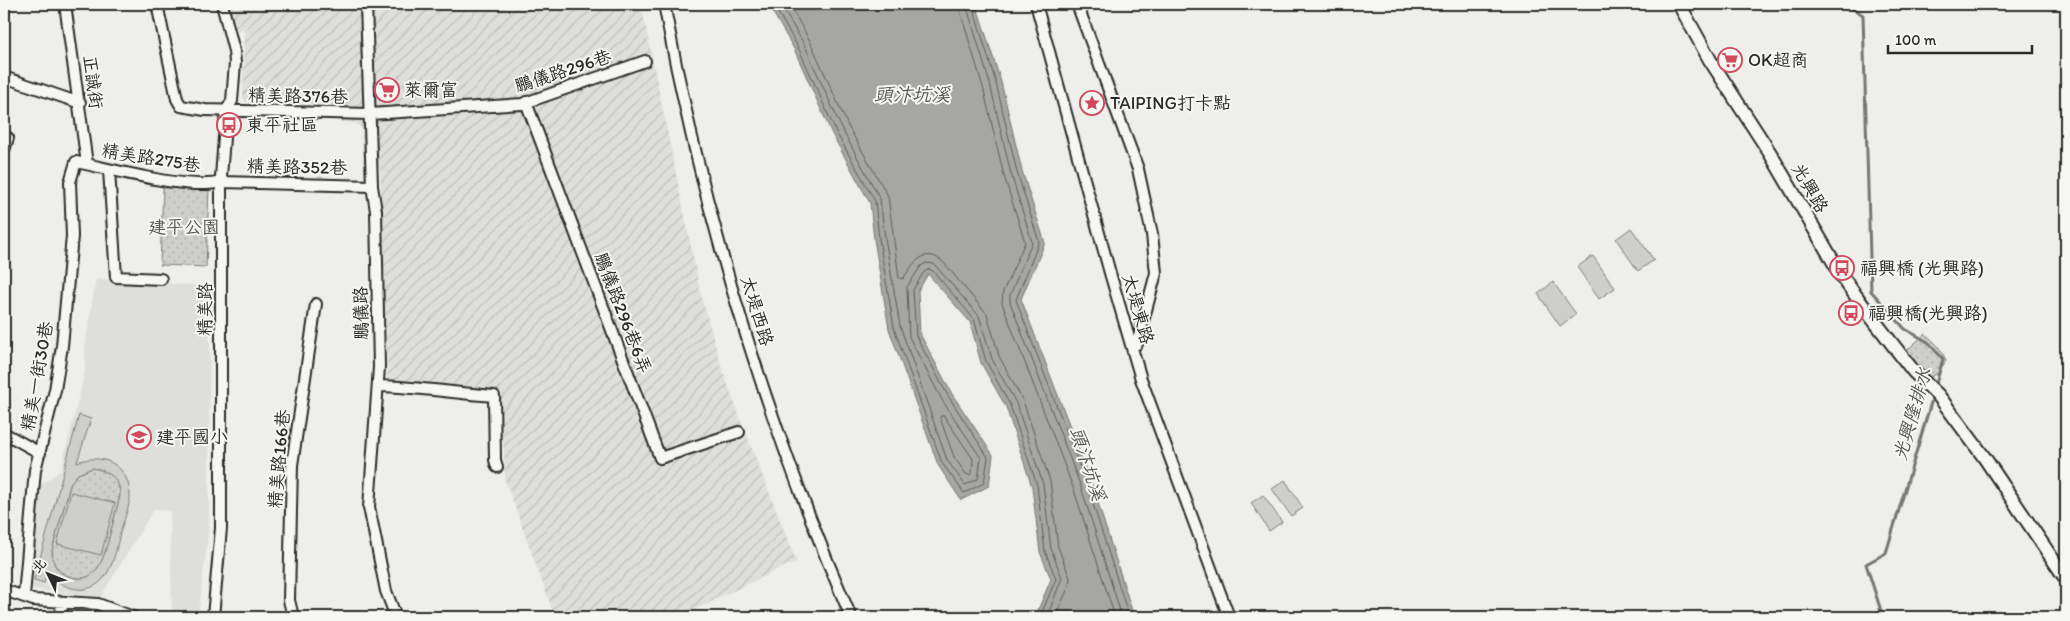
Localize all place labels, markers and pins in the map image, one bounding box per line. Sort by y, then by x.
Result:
supermarket icon: OK超商 [1717,47,1743,73]
place label: OK超商 [1748,49,1809,71]
supermarket icon: 萊爾富 [374,77,400,103]
place label: 萊爾富 [404,79,458,101]
place icon: TAIPING打卡點 [1079,90,1105,116]
place label: TAIPING打卡點 [1110,92,1231,114]
bus stop icon: 東平社區 [216,112,242,138]
place label: 東平社區 [246,114,318,136]
bus stop icon: 福興橋 (光興路) [1829,255,1855,281]
place label: 福興橋 (光興路) [1860,257,1984,279]
bus stop icon: 福興橋(光興路) [1838,300,1864,326]
place label: 福興橋(光興路) [1868,302,1988,324]
school or university icon: 建平國小 [126,424,152,450]
place label: 建平國小 [156,426,228,448]

